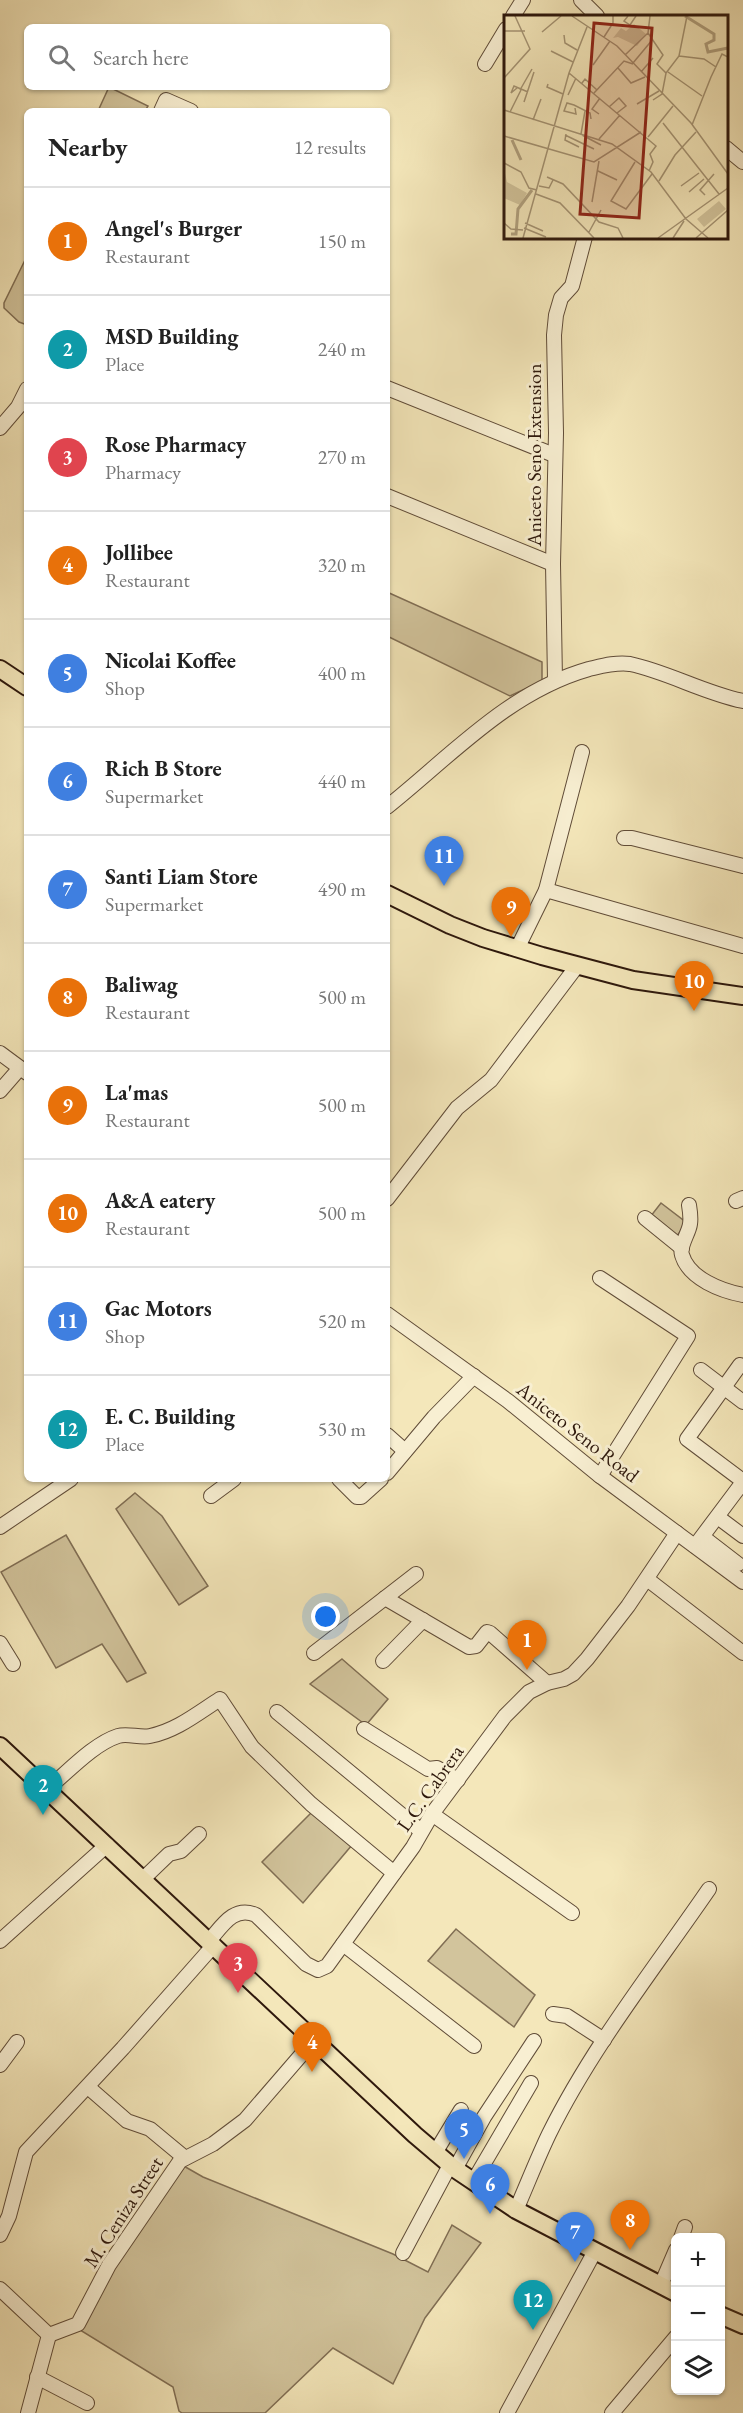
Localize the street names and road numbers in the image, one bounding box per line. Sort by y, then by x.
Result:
street label: Aniceto Seno Extension [521,363,547,547]
street label: Aniceto Seno Road [511,1375,645,1488]
street label: L.C. Cabrera [391,1740,469,1836]
street label: M. Ceniza Street [77,2151,169,2273]

